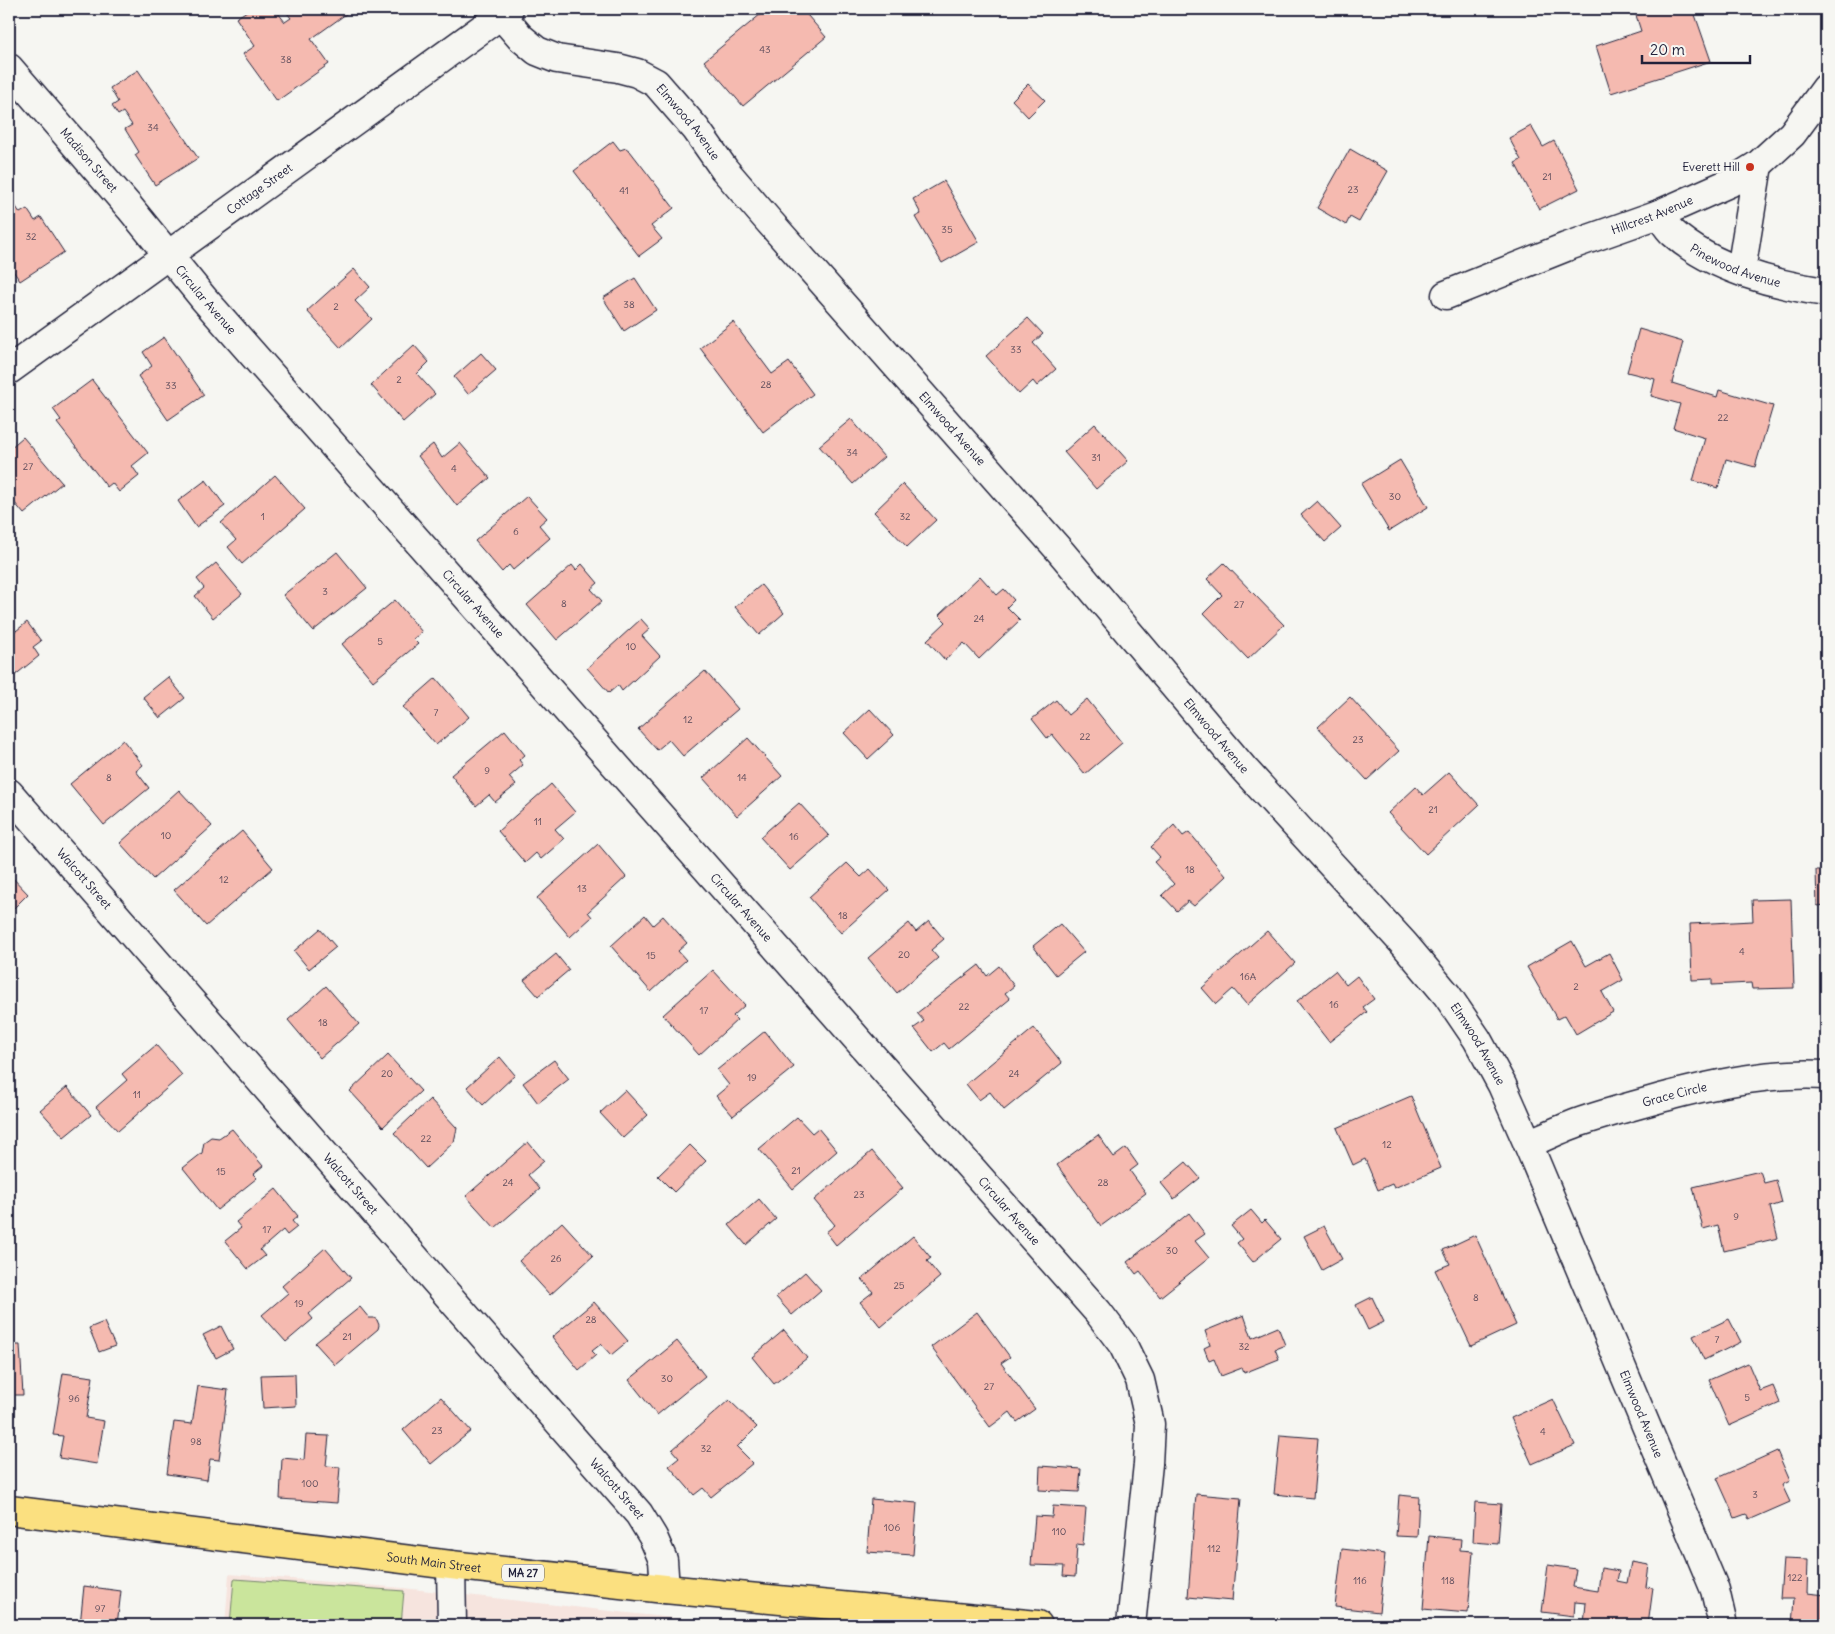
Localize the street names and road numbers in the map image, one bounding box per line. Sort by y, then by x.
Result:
street label: Elmwood Avenue [653,81,723,163]
street label: Madison Street [57,125,121,195]
street label: Cottage Street [223,160,295,217]
street label: Hillcrest Avenue [1609,192,1695,237]
street label: Pinewood Avenue [1687,240,1782,290]
street label: Circular Avenue [172,262,240,337]
street label: Elmwood Avenue [916,389,989,468]
street label: Circular Avenue [439,566,508,641]
street label: Elmwood Avenue [1181,695,1252,776]
street label: Walcott Street [54,845,115,912]
street label: Circular Avenue [707,870,776,944]
street label: Elmwood Avenue [1448,1000,1509,1087]
street label: Grace Circle [1640,1079,1708,1110]
street label: Walcott Street [320,1150,381,1217]
street label: Circular Avenue [975,1174,1044,1248]
street label: Elmwood Avenue [1617,1368,1667,1460]
street label: Walcott Street [587,1455,648,1521]
street label: South Main Street [386,1549,482,1575]
road number: MA 27 [502,1565,544,1582]

